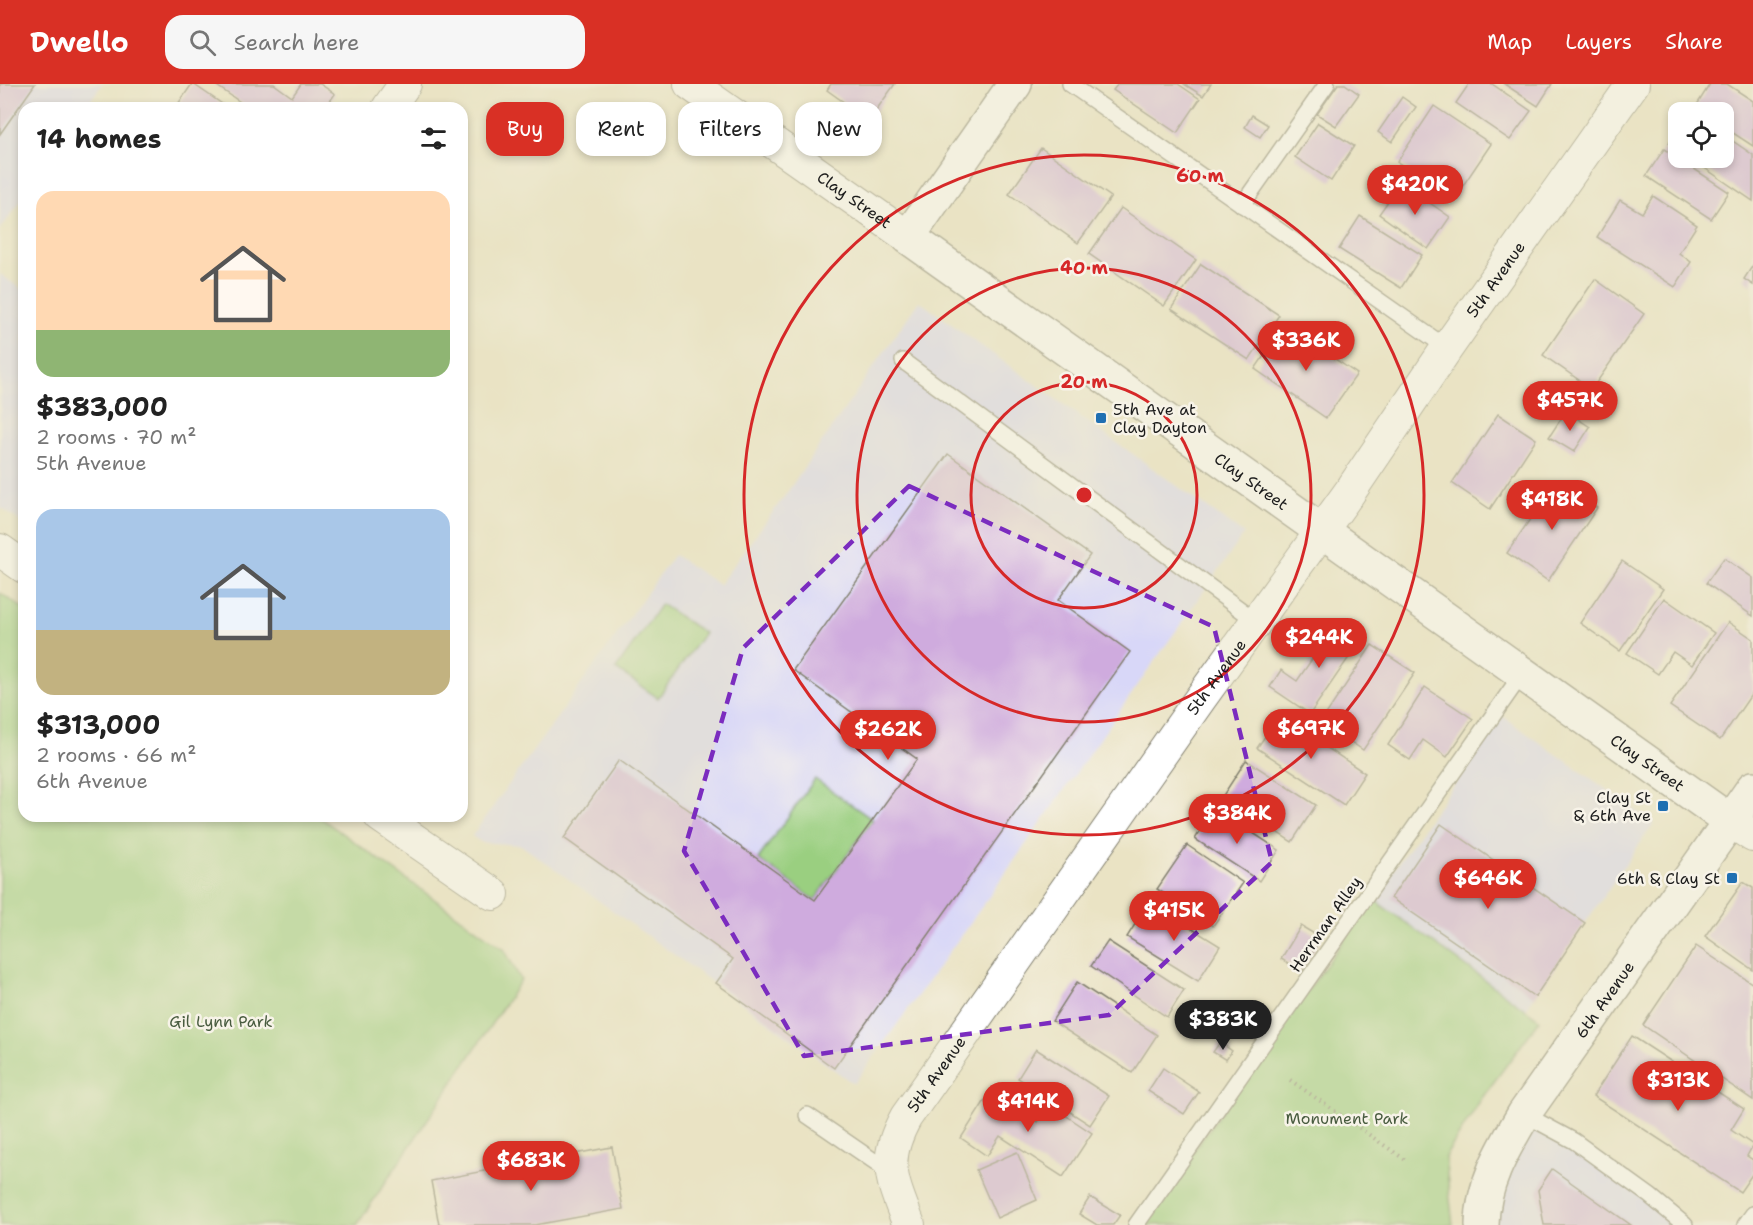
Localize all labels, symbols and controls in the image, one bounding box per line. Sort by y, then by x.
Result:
search box [165,15,585,69]
text: Dwello [30,23,129,61]
icon: search [186,26,219,59]
text: Search here [234,28,360,57]
text: Map [1487,28,1532,56]
text: Layers [1565,28,1632,56]
text: Share [1665,28,1723,56]
chip: Buy [486,102,564,156]
chip: Rent [576,102,666,156]
chip: Filters [678,102,783,156]
chip: New [795,102,882,156]
map controls [1668,102,1734,168]
button: locate [1668,102,1734,168]
text: 14 homes [36,121,162,156]
icon: filters [417,122,450,155]
text: 60 m [1176,164,1224,188]
pin: $420K [1373,165,1457,216]
street label: Clay Street [813,167,895,233]
text: $420K [1381,171,1449,197]
icon: home [189,230,297,338]
street label: 5th Avenue [1462,237,1530,322]
text: 40 m [1060,256,1108,280]
pin: $336K [1264,321,1348,372]
text: $336K [1272,327,1340,353]
text: 20 m [1060,370,1108,394]
pin: $457K [1528,381,1612,432]
text: $457K [1537,387,1603,413]
text: $383,000 [36,389,168,424]
place label: 5th Ave at Clay Dayton [1113,399,1207,438]
marker: 5th Ave at Clay Dayton [1094,411,1108,425]
text: 2 rooms · 70 m² [36,424,197,450]
street label: Clay Street [1210,448,1292,515]
text: 5th Avenue [36,450,147,476]
pin: $418K [1510,480,1594,531]
centre of rings [1074,485,1094,505]
text: $418K [1520,486,1584,512]
icon: home [189,548,297,656]
pin: $244K [1277,618,1361,669]
text: $244K [1285,624,1353,650]
street label: 5th Avenue [1182,635,1251,719]
text: $313,000 [36,707,160,742]
pin: $697K [1269,709,1353,760]
pin: $262K [846,710,930,761]
text: $697K [1277,715,1345,741]
text: $262K [854,716,922,742]
street label: Clay Street [1606,729,1688,796]
text: 2 rooms · 66 m² [36,742,197,768]
text: 6th Avenue [36,768,148,794]
place label: Clay St & 6th Ave [1574,787,1651,826]
pin: $384K [1195,794,1279,845]
marker: Clay St & 6th Ave [1656,799,1670,813]
text: $384K [1203,800,1271,826]
pin: $646K [1446,859,1530,910]
text: $646K [1453,865,1523,891]
place label: 6th & Clay St [1617,868,1720,889]
marker: 6th & Clay St [1725,871,1739,885]
street label: Herrman Alley [1285,872,1366,976]
pin: $415K [1132,891,1216,942]
text: $415K [1143,897,1205,923]
street label: 6th Avenue [1570,957,1639,1043]
pin: $383K [1181,1000,1265,1051]
text: $383K [1189,1006,1257,1032]
park label: Gil Lynn Park [169,1011,273,1032]
street label: 5th Avenue [903,1032,971,1117]
pin: $313K [1636,1061,1720,1112]
text: $313K [1646,1067,1710,1093]
pin: $414K [986,1082,1070,1133]
text: $414K [997,1088,1059,1114]
park label: Monument Park [1286,1108,1408,1129]
pin: $683K [489,1141,573,1192]
text: $683K [497,1147,565,1173]

